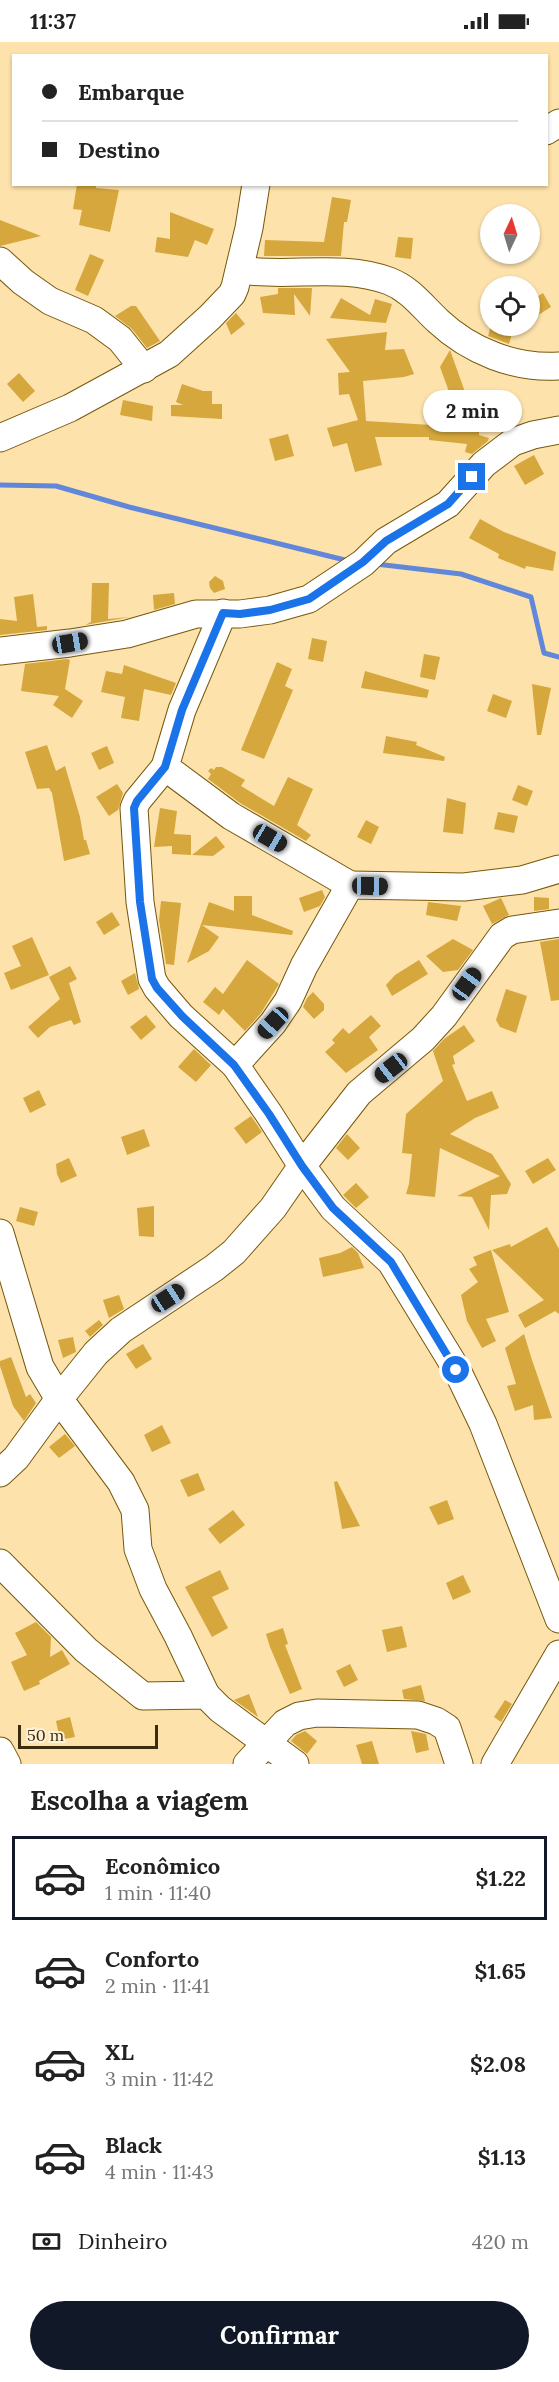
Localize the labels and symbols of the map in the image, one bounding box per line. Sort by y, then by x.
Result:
north arrow [480,204,540,264]
callout: 2 min [422,390,522,432]
route end [458,463,485,490]
car [51,631,89,655]
car [250,821,290,855]
car [352,877,388,895]
car [449,964,485,1004]
car [254,1004,292,1042]
car [371,1050,411,1086]
car [148,1281,188,1315]
route start [442,1356,469,1383]
scale bar [18,1722,158,1750]

